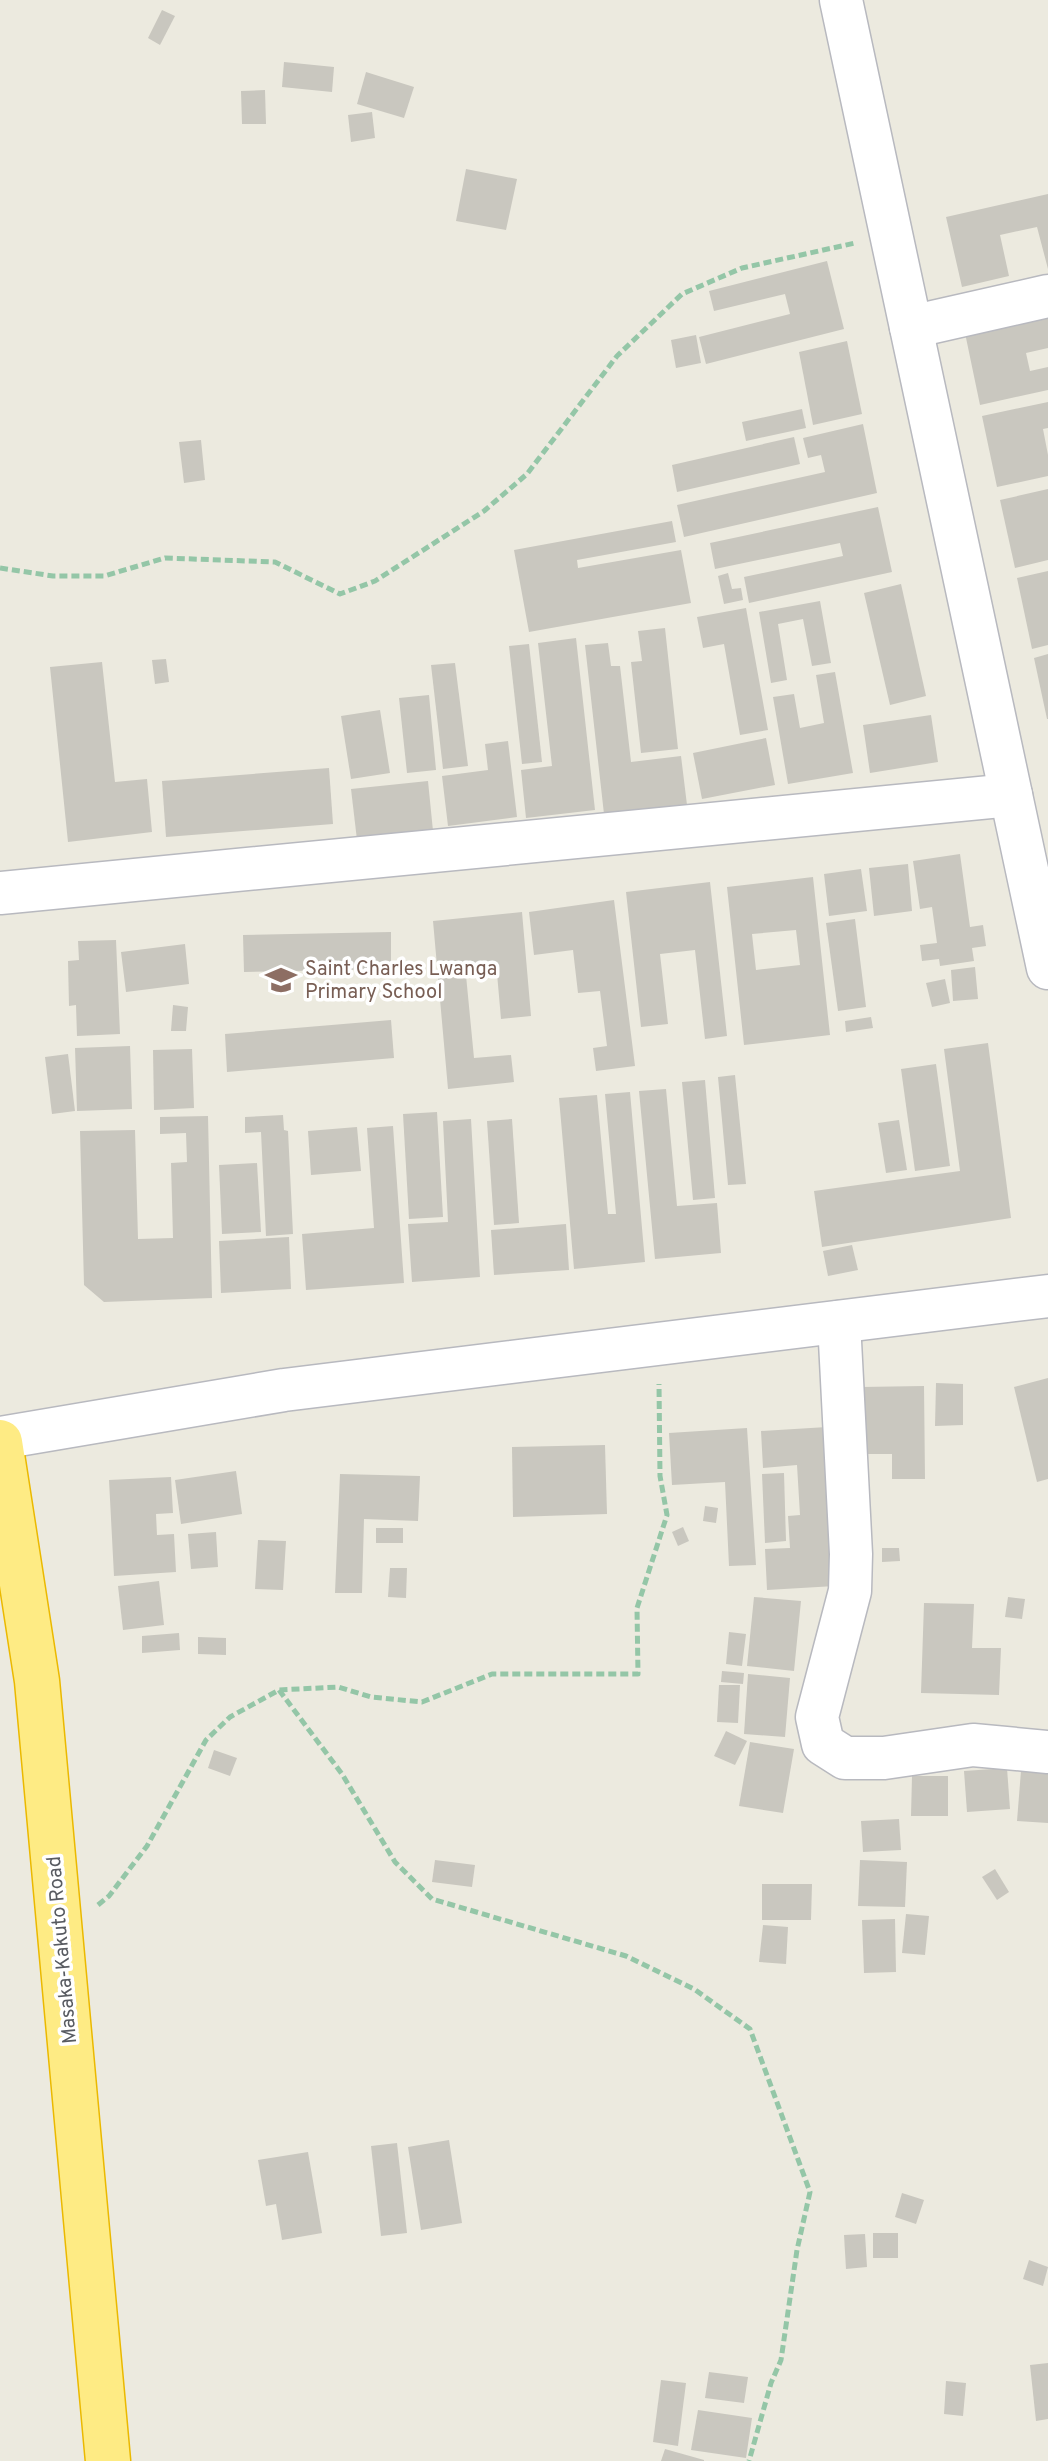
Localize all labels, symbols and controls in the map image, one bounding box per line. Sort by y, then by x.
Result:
place label: Saint Charles Lwanga Primary School [305,957,497,1006]
school or university icon: Saint Charles Lwanga Primary School [264,963,298,997]
street label: Masaka-Kakuto Road [42,1855,84,2045]

